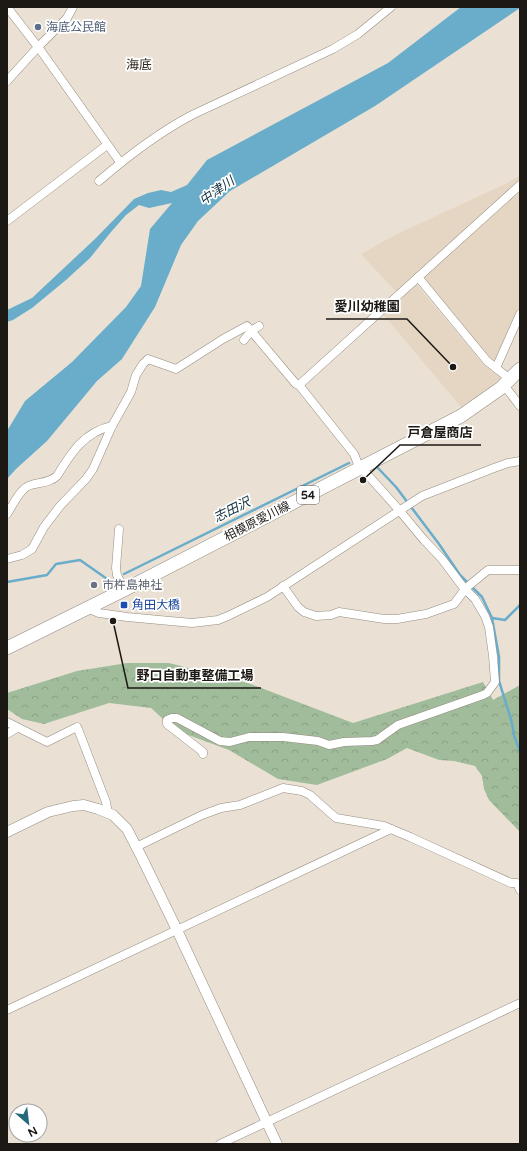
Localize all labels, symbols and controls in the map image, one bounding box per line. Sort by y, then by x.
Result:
place label: 海底公民館 [46,20,106,34]
marker: 海底公民館 [33,22,43,32]
district label: 海底 [126,57,152,73]
water label: 中津川 [196,172,239,209]
callout: 愛川幼稚園 [326,294,407,319]
text: 愛川幼稚園 [334,299,400,315]
callout: 戸倉屋商店 [400,420,481,445]
text: 戸倉屋商店 [407,425,473,441]
road number: 54 [297,486,319,504]
water label: 志田沢 [211,493,255,526]
street label: 相模原愛川線 [222,498,292,544]
place label: 市杵島神社 [102,578,162,592]
marker: 市杵島神社 [89,580,99,590]
place label: 角田大橋 [132,598,180,612]
marker: 角田大橋 [119,600,129,610]
callout: 野口自動車整備工場 [128,663,261,688]
text: 野口自動車整備工場 [136,668,254,684]
north arrow [8,1103,48,1143]
text: N [26,1124,39,1139]

